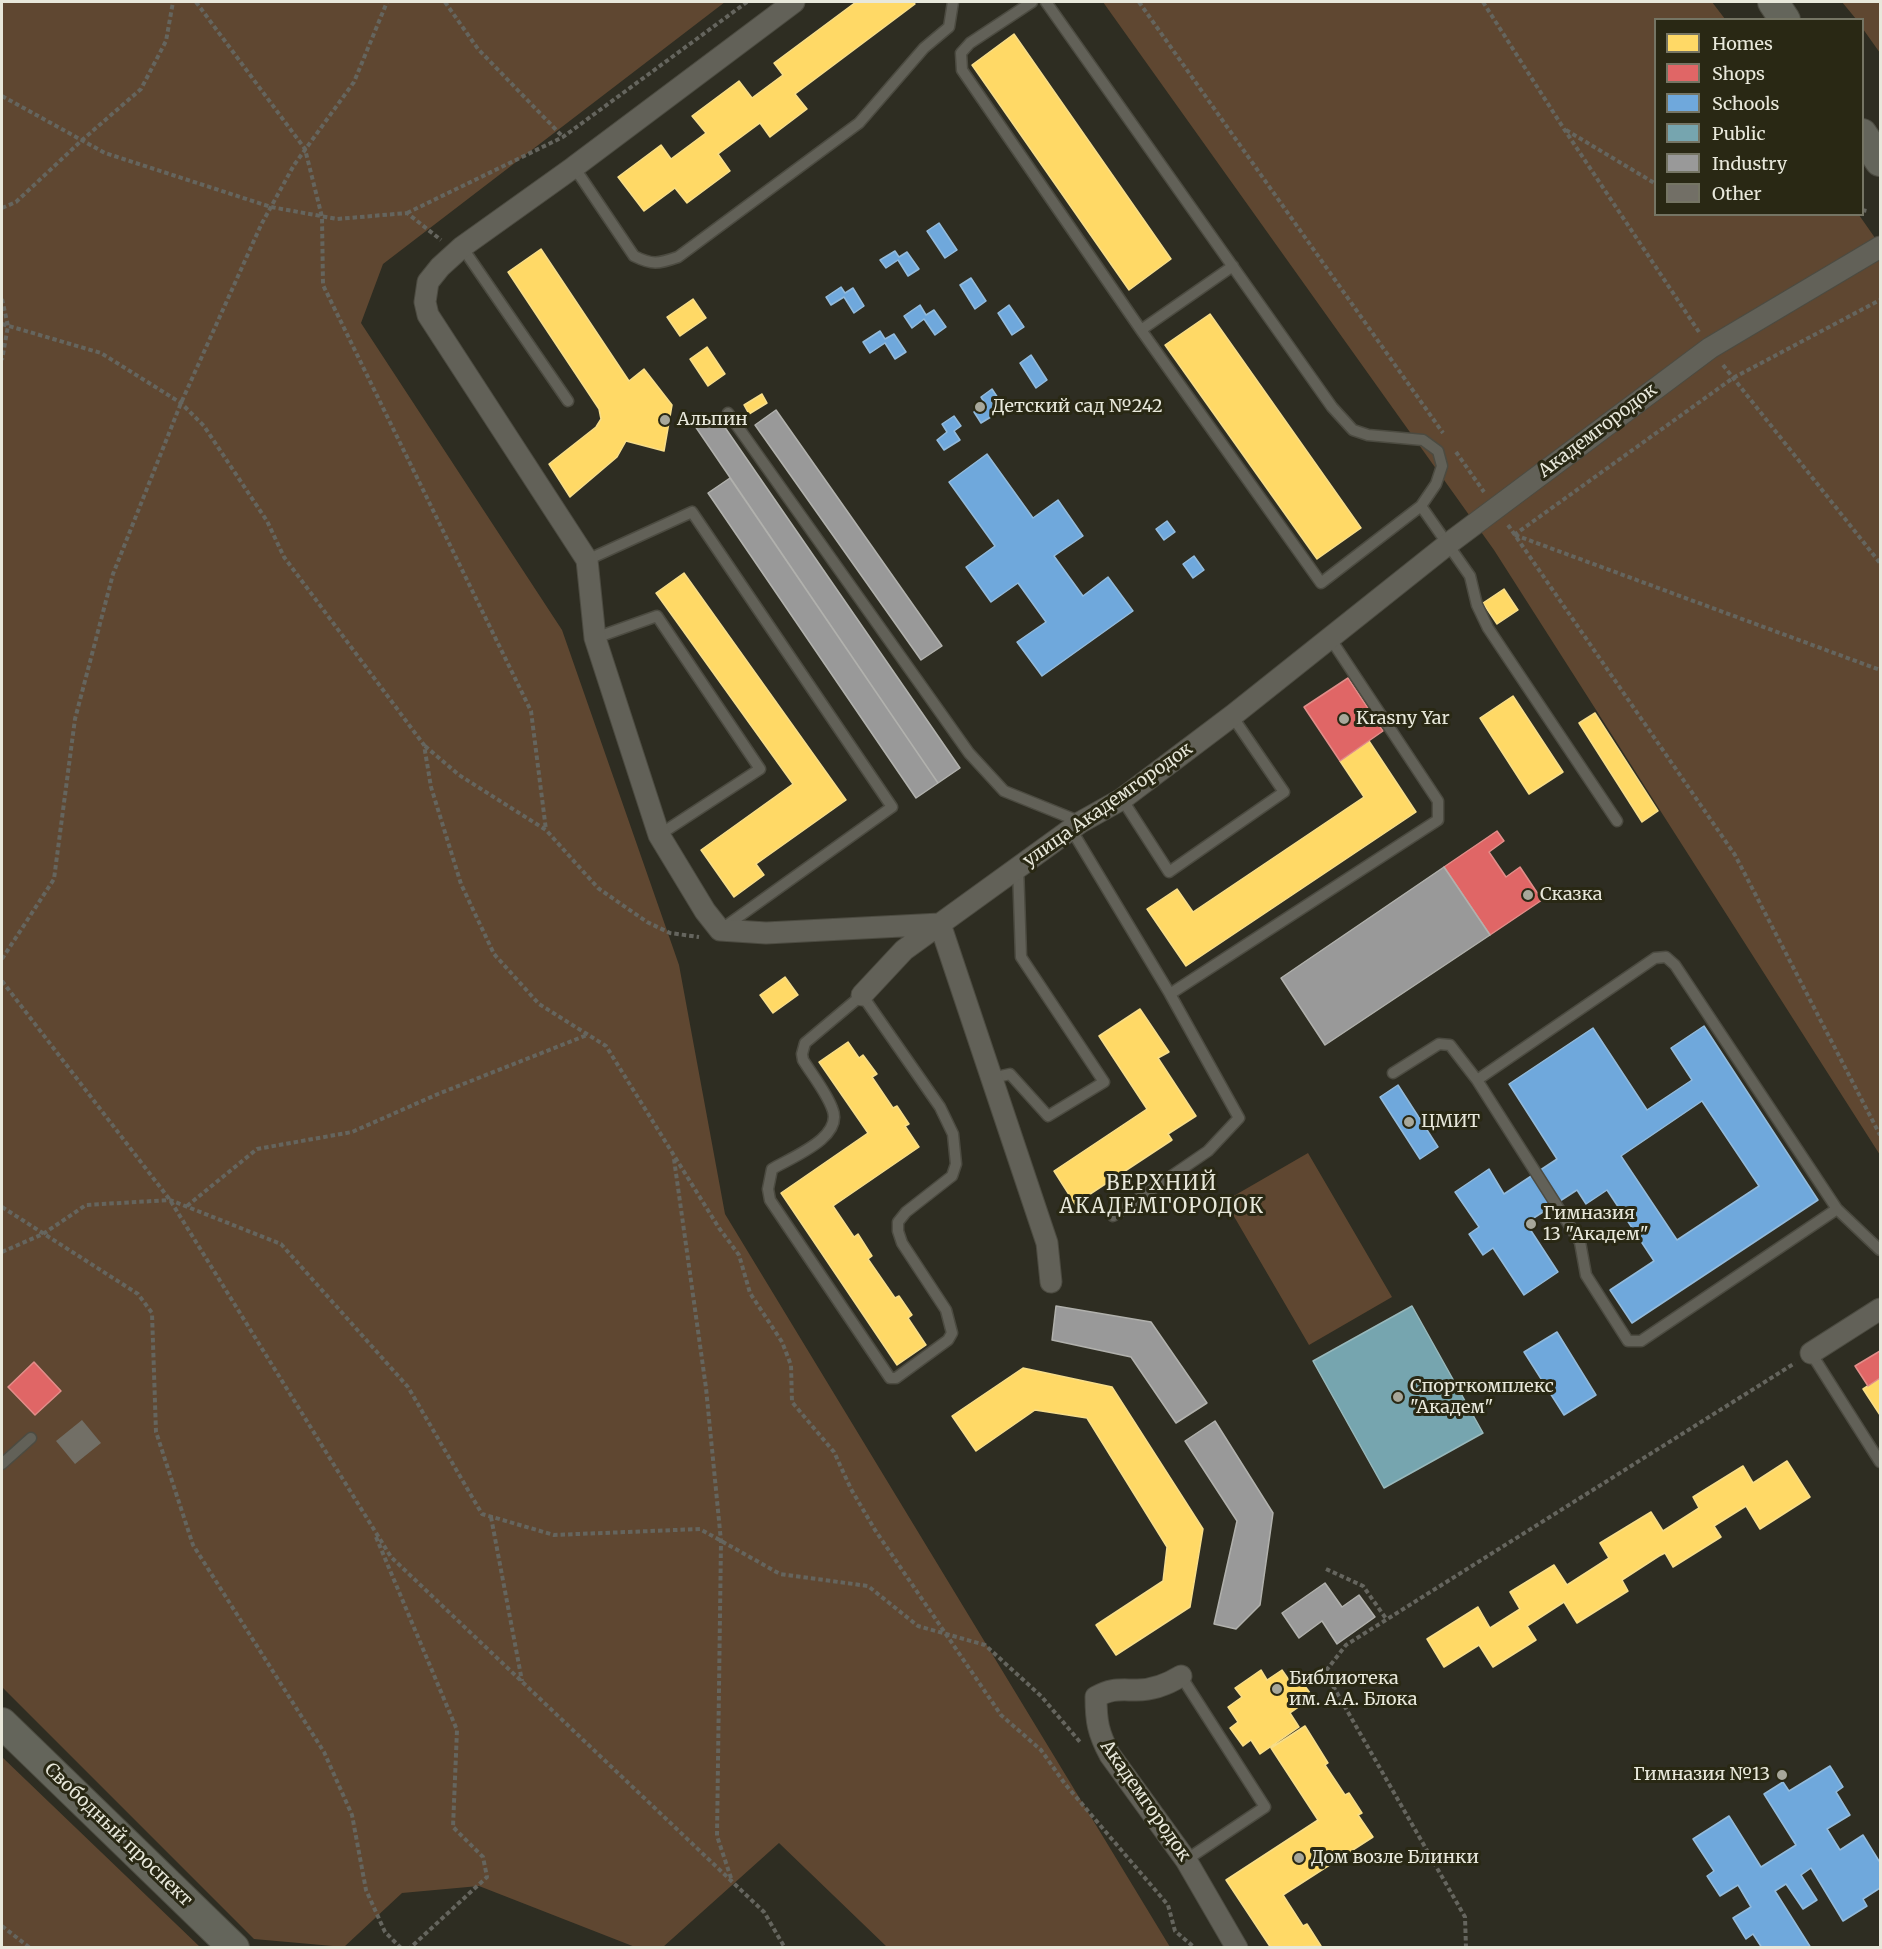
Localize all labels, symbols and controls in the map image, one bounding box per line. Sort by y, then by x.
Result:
legend [1654,18,1864,216]
text: Homes [1712,32,1773,55]
text: Shops [1712,62,1765,85]
text: Schools [1712,92,1779,115]
text: Public [1712,122,1766,145]
text: Industry [1712,152,1787,175]
text: Other [1712,182,1762,205]
street label: Академгородок [1535,379,1661,483]
place label: Детский сад №242 [992,396,1163,418]
marker: Детский сад №242 [973,400,987,414]
place label: Альпин [677,409,748,431]
marker: Альпин [658,413,672,427]
place label: Krasny Yar [1356,708,1450,730]
marker: Krasny Yar [1337,712,1351,726]
street label: улица Академгородок [1019,738,1197,872]
place label: Сказка [1540,884,1602,906]
marker: Сказка [1521,888,1535,902]
place label: ЦМИТ [1421,1111,1480,1133]
marker: ЦМИТ [1402,1115,1416,1129]
district label: ВЕРХНИЙ АКАДЕМГОРОДОК [1059,1172,1265,1219]
place label: Гимназия 13 "Академ" [1543,1203,1649,1246]
marker: Гимназия 13 "Академ" [1524,1217,1538,1231]
place label: Спорткомплекс "Академ" [1410,1376,1554,1418]
marker: Спорткомплекс "Академ" [1391,1390,1405,1404]
place label: Библиотека им. А.А. Блока [1289,1668,1417,1710]
marker: Библиотека им. А.А. Блока [1270,1682,1284,1696]
street label: Академгородок [1095,1736,1195,1866]
street label: Свободный проспект [40,1759,196,1911]
place label: Гимназия №13 [1633,1764,1770,1786]
marker: Гимназия №13 [1775,1768,1789,1782]
place label: Дом возле Блинки [1311,1847,1479,1869]
marker: Дом возле Блинки [1292,1851,1306,1865]

